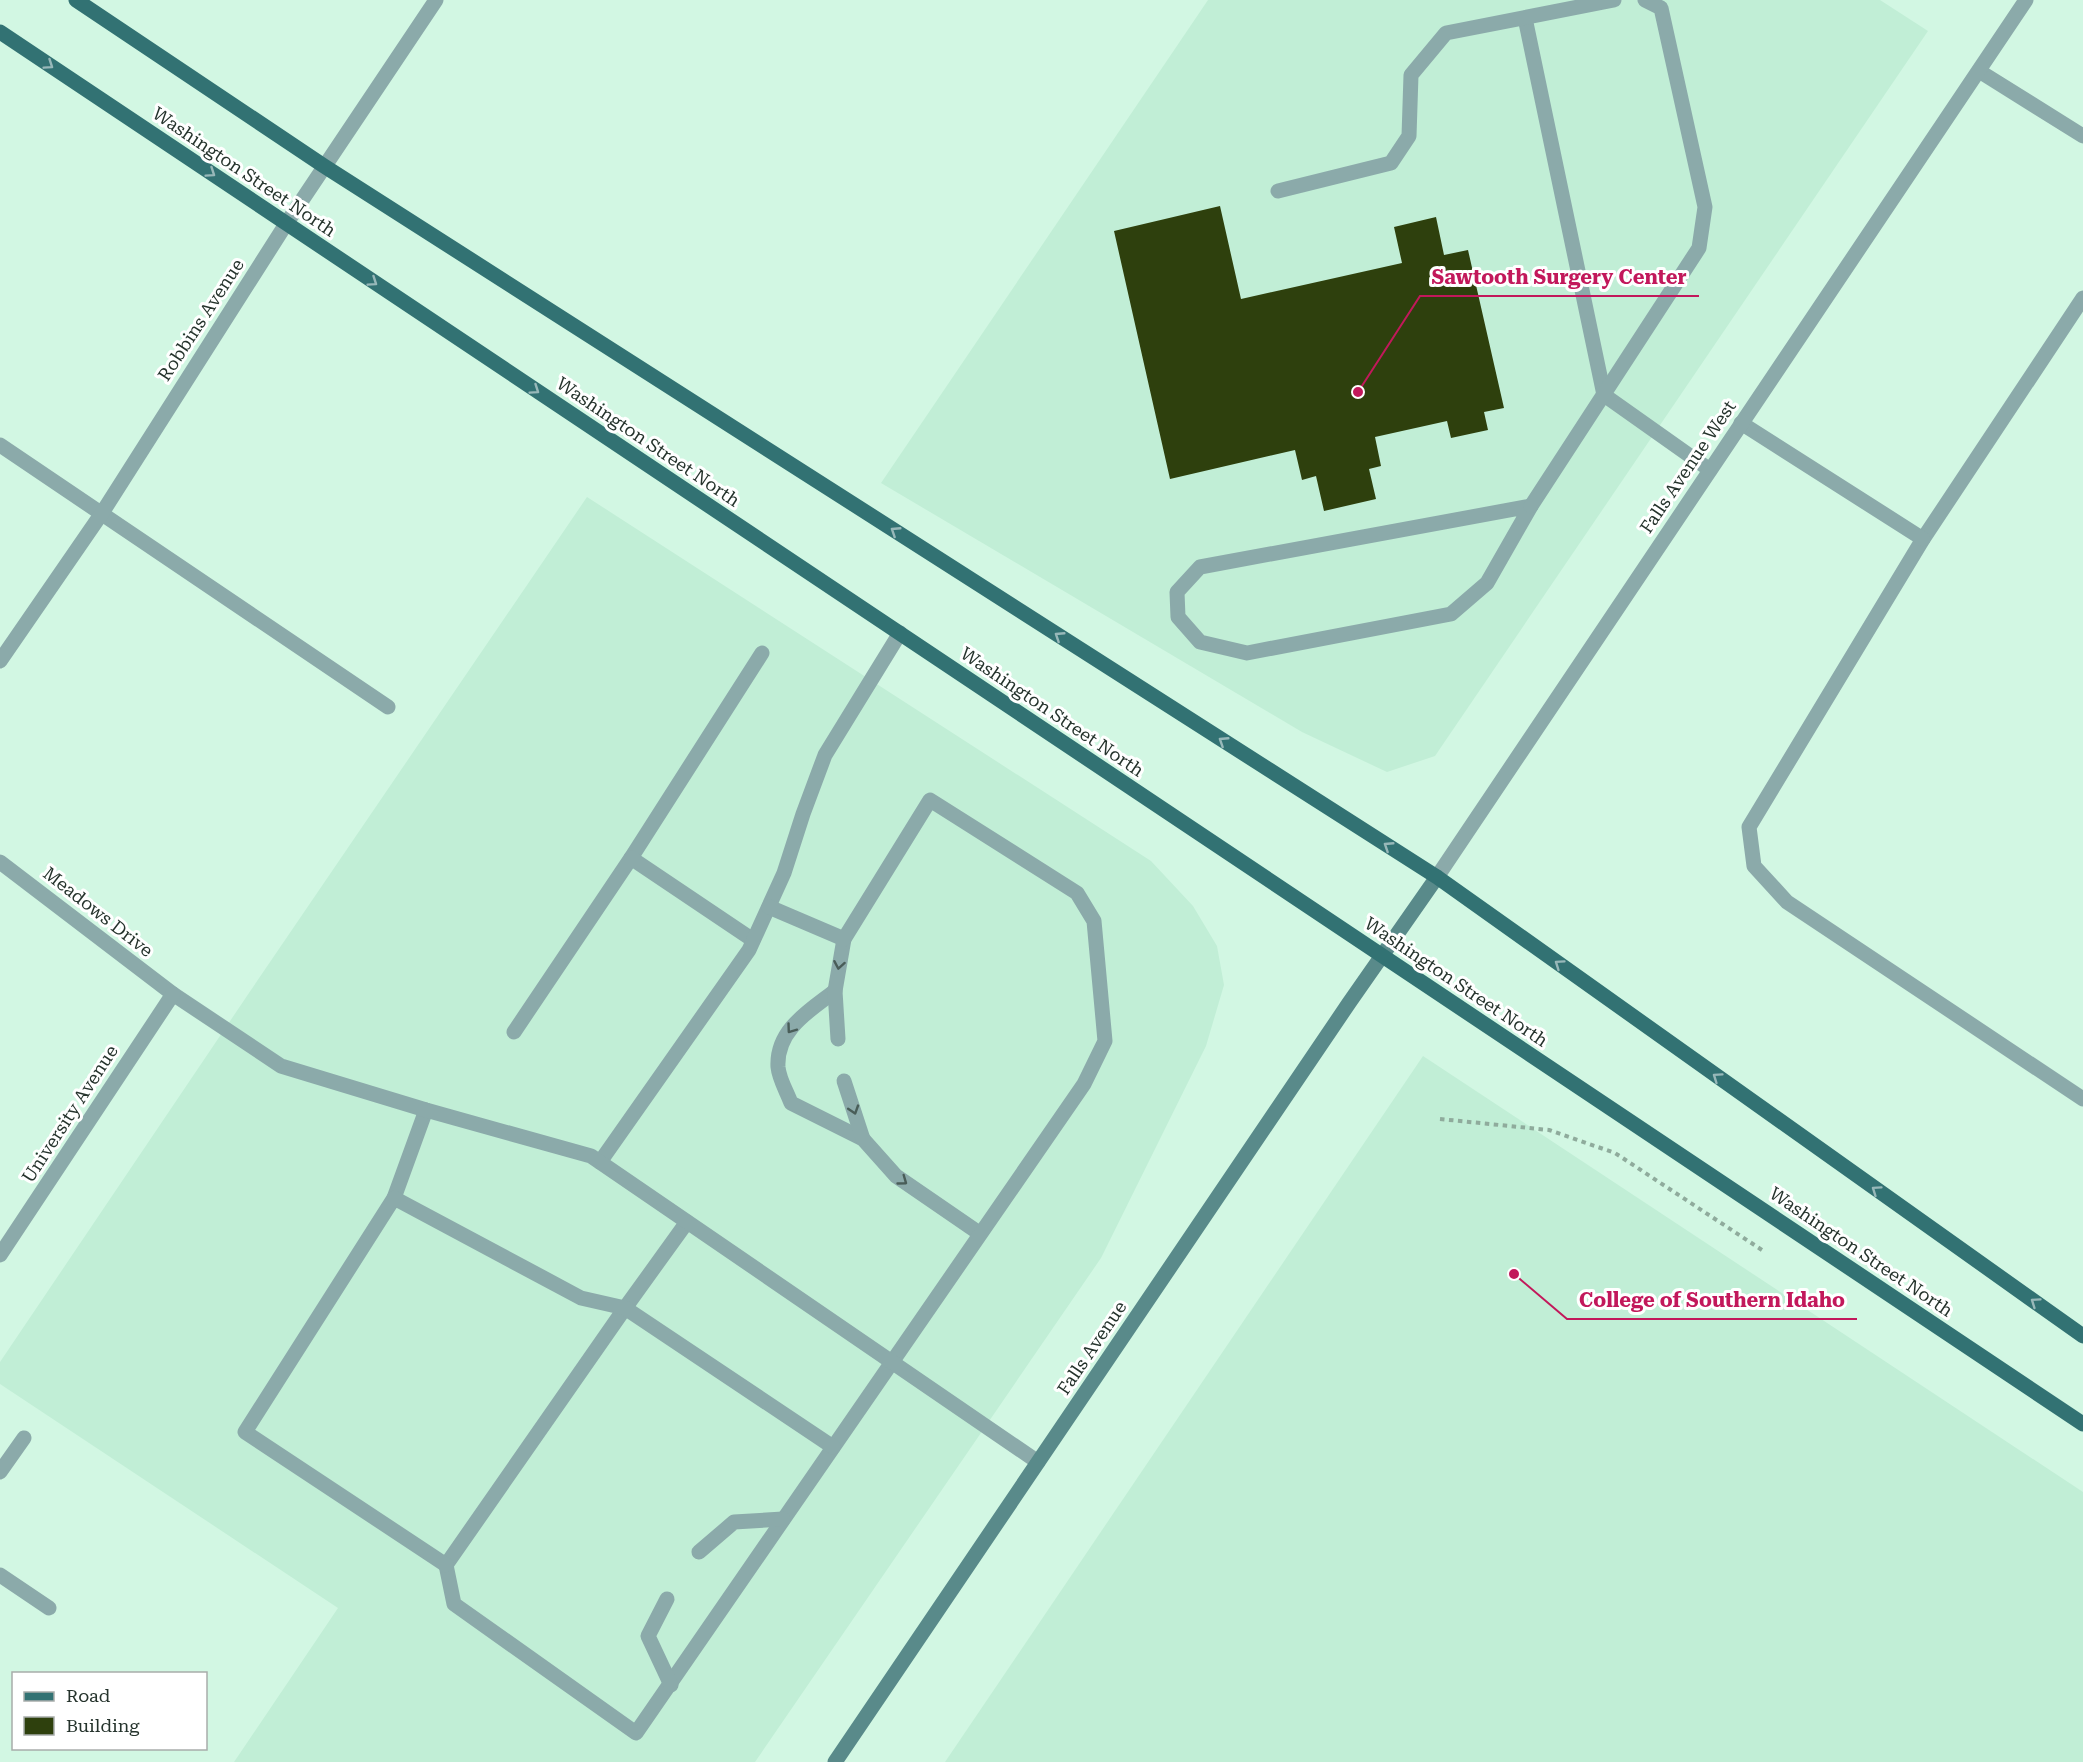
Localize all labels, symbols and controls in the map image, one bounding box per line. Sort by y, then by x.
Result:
one-way arrow [42,58,53,69]
street label: Washington Street North [149,102,340,241]
one-way arrow [204,166,215,177]
street label: Robbins Avenue [153,255,248,385]
callout: Sawtooth Surgery Center [1420,258,1699,296]
text: Sawtooth Surgery Center [1431,265,1687,289]
one-way arrow [367,274,377,286]
street label: Washington Street North [553,372,744,511]
one-way arrow [528,383,539,394]
street label: Falls Avenue West [1635,396,1740,537]
one-way arrow [890,527,901,538]
one-way arrow [1055,631,1065,643]
street label: Washington Street North [957,642,1148,781]
one-way arrow [1219,736,1229,748]
one-way arrow [1384,841,1394,853]
street label: Meadows Drive [39,862,157,961]
street label: Washington Street North [1361,912,1552,1051]
one-way arrow [834,960,846,969]
one-way arrow [1554,960,1565,971]
one-way arrow [787,1022,798,1033]
street label: University Avenue [17,1041,122,1186]
one-way arrow [1713,1073,1724,1084]
one-way arrow [847,1104,859,1115]
one-way arrow [897,1174,908,1185]
street label: Washington Street North [1766,1182,1957,1321]
one-way arrow [1872,1186,1883,1197]
callout: College of Southern Idaho [1567,1281,1857,1319]
text: College of Southern Idaho [1579,1288,1845,1312]
street label: Falls Avenue [1053,1297,1131,1399]
one-way arrow [2031,1299,2042,1310]
legend [12,1672,207,1750]
text: Road [66,1685,111,1706]
text: Building [66,1715,140,1736]

